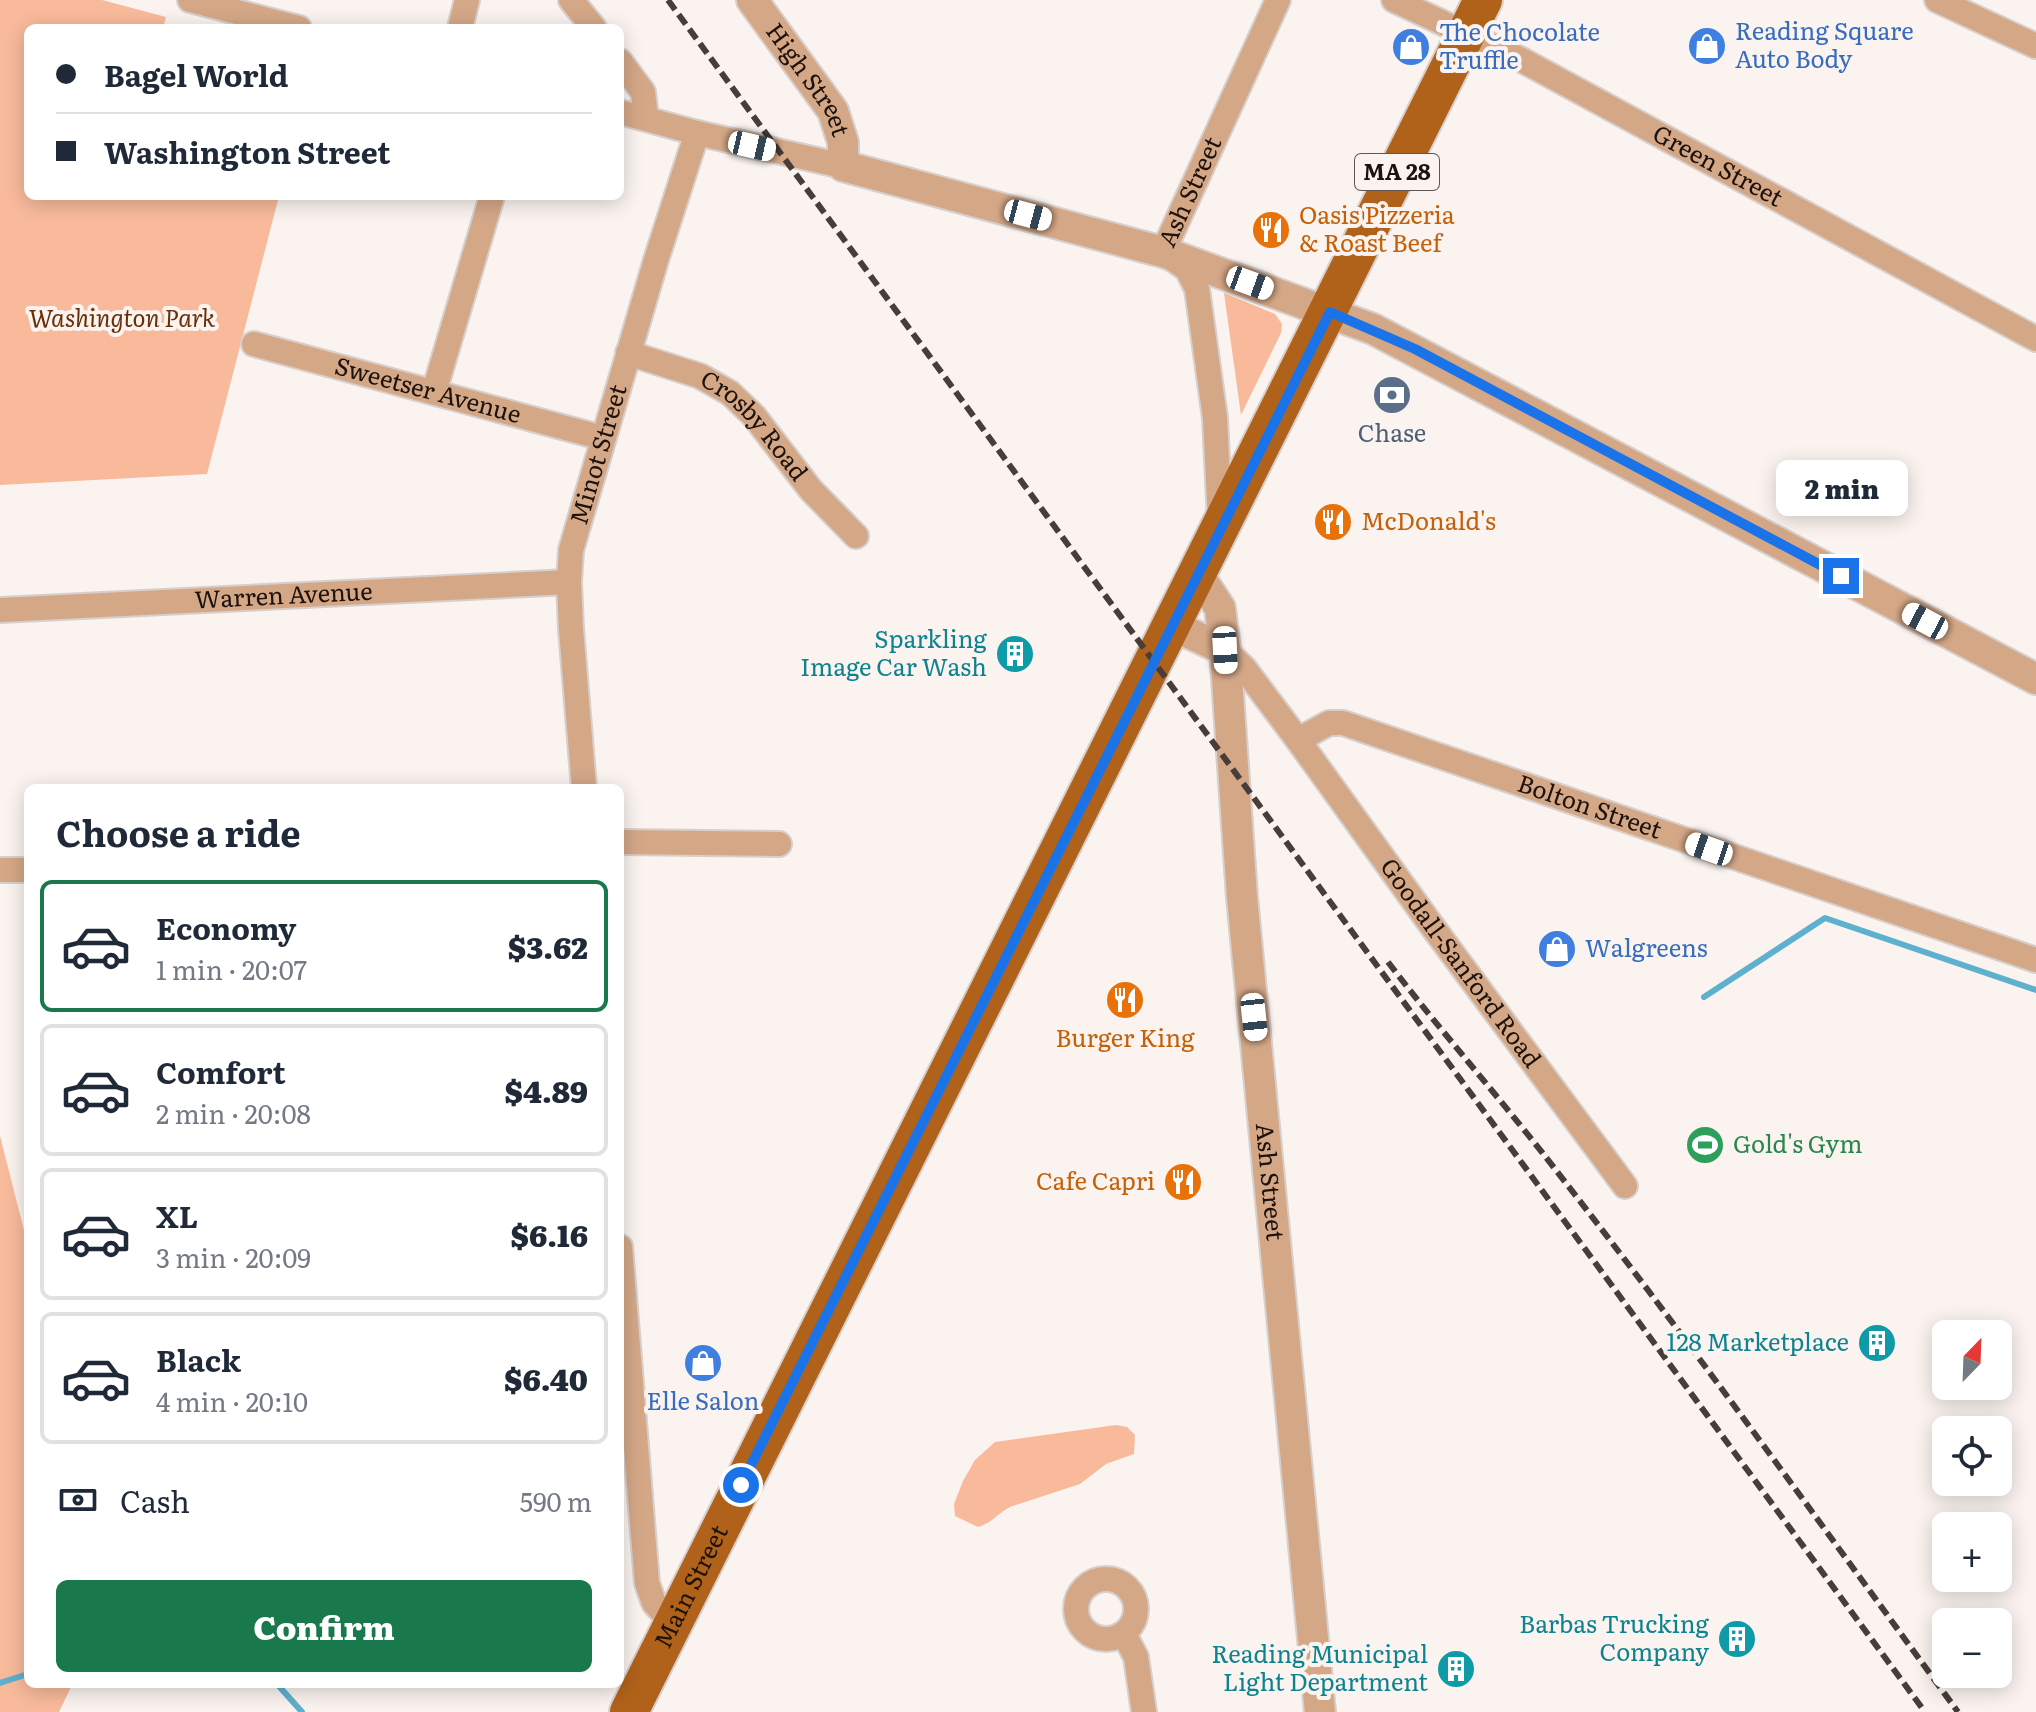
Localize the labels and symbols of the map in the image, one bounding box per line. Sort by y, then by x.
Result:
place label: Reading Square Auto Body [1735,12,1914,75]
place label: The Chocolate Truffle [1439,13,1600,76]
street label: High Street [759,15,860,141]
shop icon: Reading Square Auto Body [1686,25,1728,67]
shop icon: The Chocolate Truffle [1390,26,1432,68]
street label: Green Street [1648,115,1790,214]
car [726,129,778,163]
street label: Ash Street [1148,130,1229,252]
road number: MA 28 [1355,154,1439,190]
place label: Oasis Pizzeria & Roast Beef [1299,196,1455,259]
car [1002,197,1054,233]
restaurant icon: Oasis Pizzeria & Roast Beef [1250,209,1292,251]
car [1223,264,1277,302]
park label: Washington Park [29,299,216,334]
street label: Sweetser Avenue [331,347,526,430]
street label: Crosby Road [695,360,818,487]
bank icon: Chase [1371,374,1413,416]
street label: Minot Street [559,379,634,528]
place label: Chase [1358,414,1426,449]
callout: 2 min [1775,460,1907,516]
restaurant icon: McDonald's [1312,501,1354,543]
place label: McDonald's [1361,502,1496,537]
route end [1823,558,1859,594]
street label: Warren Avenue [194,572,373,615]
car [1898,599,1952,643]
place label: Sparkling Image Car Wash [800,620,988,683]
car [1212,625,1238,675]
building icon: Sparkling Image Car Wash [994,633,1036,675]
street label: Bolton Street [1514,764,1667,846]
car [1682,830,1736,868]
street label: Goodall-Sanford Road [1373,850,1551,1074]
shop icon: Walgreens [1536,928,1578,970]
place label: Walgreens [1585,929,1708,964]
restaurant icon: Burger King [1104,979,1146,1021]
car [1240,992,1268,1042]
place label: Burger King [1055,1019,1195,1054]
street label: Ash Street [1249,1121,1295,1242]
sports icon: Gold's Gym [1684,1124,1726,1166]
place label: Gold's Gym [1733,1125,1863,1160]
restaurant icon: Cafe Capri [1162,1161,1204,1203]
place label: Cafe Capri [1036,1162,1155,1197]
north arrow [1932,1320,2012,1400]
building icon: 128 Marketplace [1856,1322,1898,1364]
place label: 128 Marketplace [1667,1323,1849,1358]
shop icon: Elle Salon [682,1342,724,1384]
place label: Elle Salon [647,1382,760,1417]
route start [723,1467,759,1503]
street label: Main Street [644,1518,735,1653]
place label: Barbas Trucking Company [1519,1605,1710,1668]
building icon: Barbas Trucking Company [1716,1618,1758,1660]
place label: Reading Municipal Light Department [1212,1635,1428,1698]
building icon: Reading Municipal Light Department [1435,1648,1477,1690]

